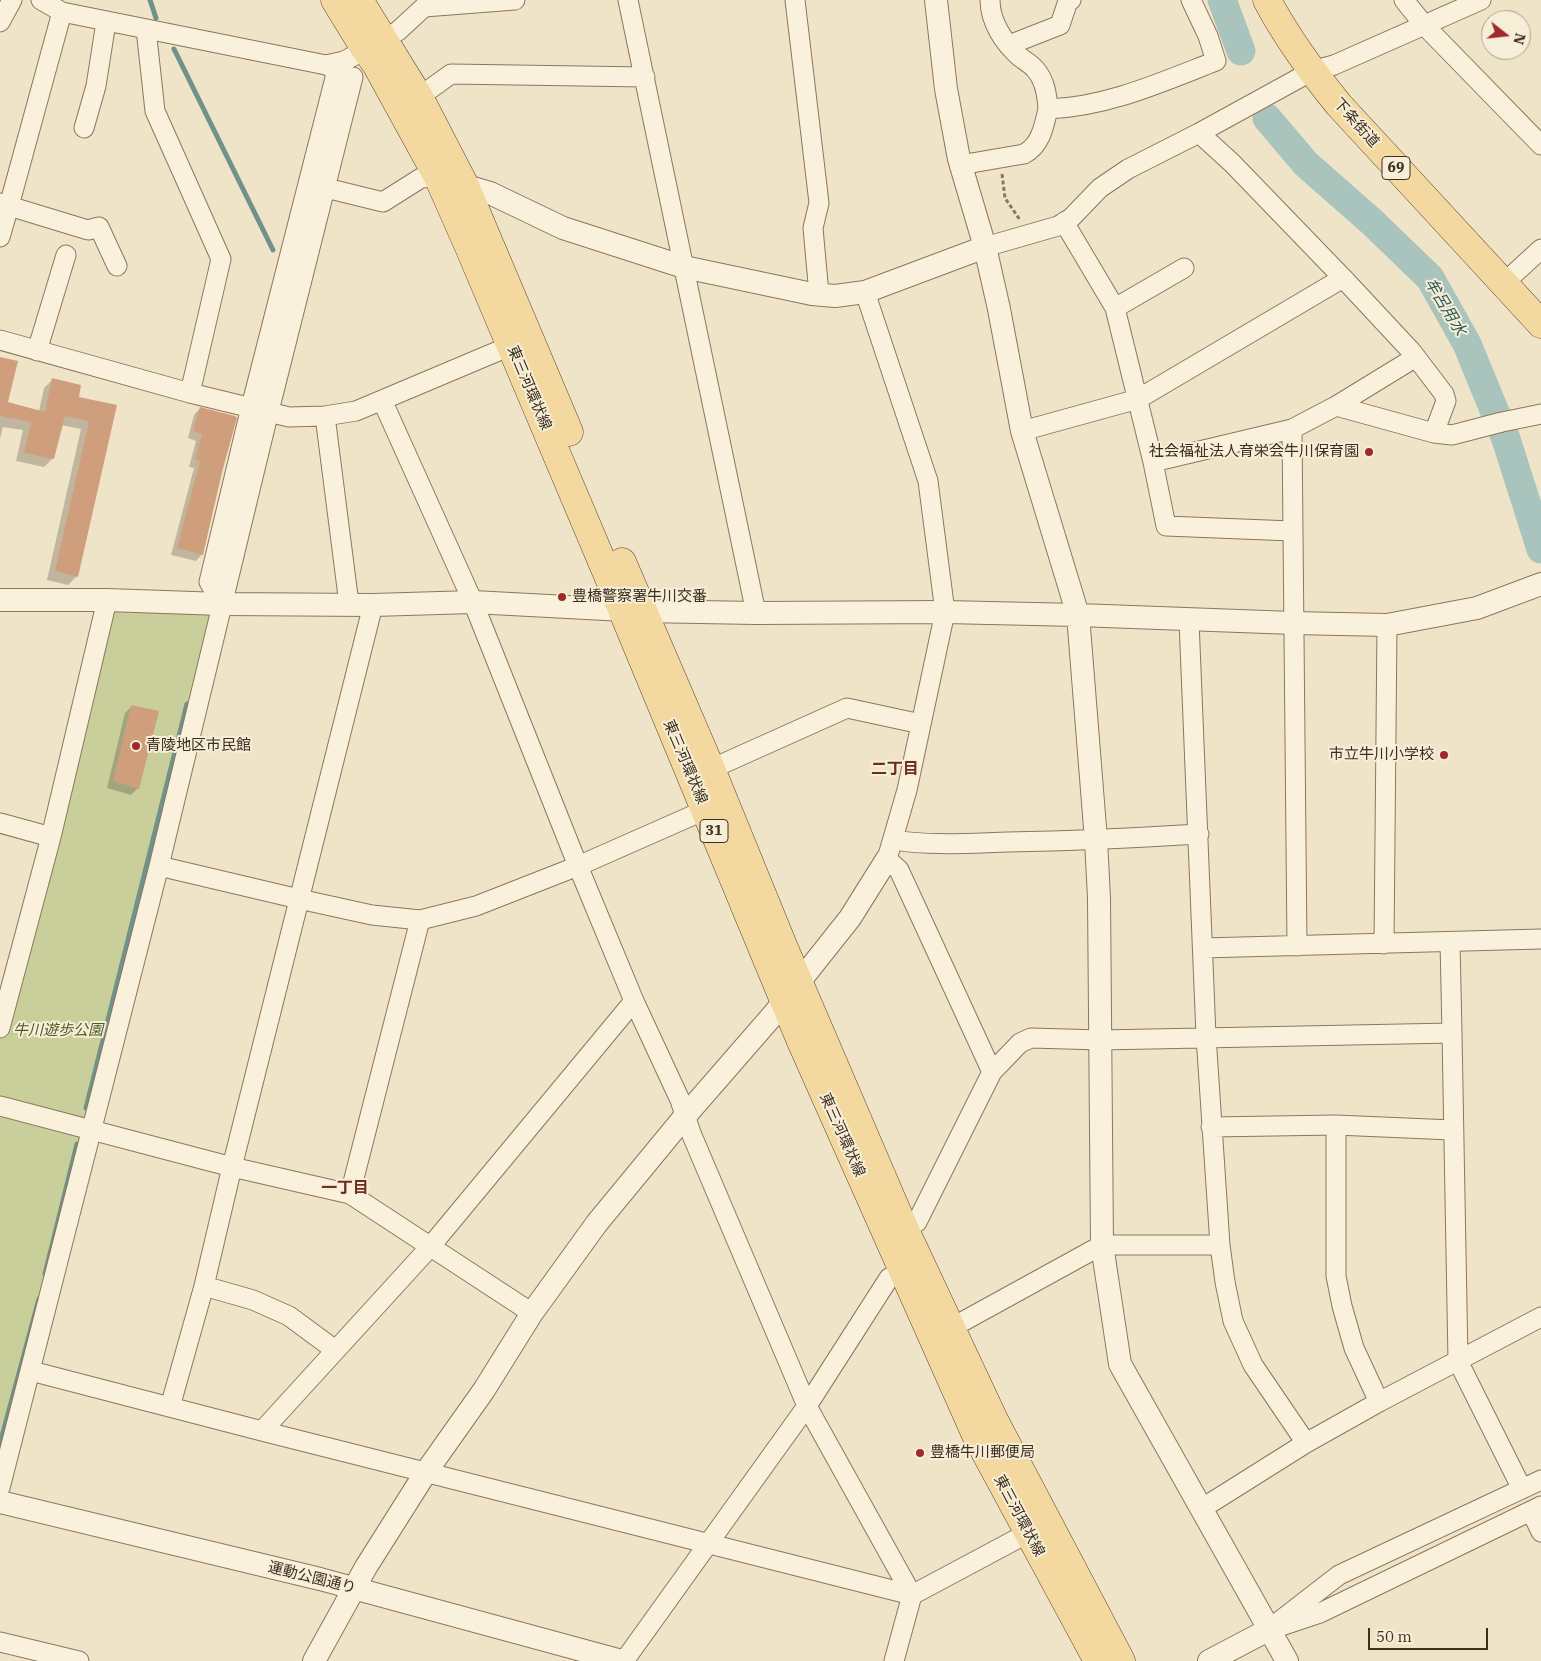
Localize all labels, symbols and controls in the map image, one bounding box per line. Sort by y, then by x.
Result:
north arrow [1481,10,1531,60]
text: N [1509,31,1530,47]
street label: 下条街道 [1329,95,1383,151]
road number: 69 [1382,156,1410,180]
water label: 牟呂用水 [1420,275,1470,339]
street label: 東三河環状線 [503,343,555,433]
place label: 社会福祉法人育栄会牛川保育園 [1149,443,1359,461]
marker: 社会福祉法人育栄会牛川保育園 [1363,446,1375,458]
place label: 豊橋警察署牛川交番 [572,588,707,606]
marker: 豊橋警察署牛川交番 [556,591,568,603]
street label: 東三河環状線 [659,717,711,807]
place label: 青陵地区市民館 [146,737,251,755]
marker: 青陵地区市民館 [130,740,142,752]
place label: 市立牛川小学校 [1329,746,1434,764]
marker: 市立牛川小学校 [1438,749,1450,761]
district label: 二丁目 [871,759,919,779]
road number: 31 [700,819,728,842]
park label: 牛川遊歩公園 [13,1022,103,1040]
street label: 東三河環状線 [815,1090,869,1180]
district label: 一丁目 [321,1178,369,1198]
place label: 豊橋牛川郵便局 [930,1444,1035,1462]
marker: 豊橋牛川郵便局 [914,1447,926,1459]
street label: 東三河環状線 [990,1472,1048,1560]
street label: 運動公園通り [266,1558,358,1598]
scale bar [1371,1618,1491,1650]
text: 50 m [1376,1627,1412,1646]

